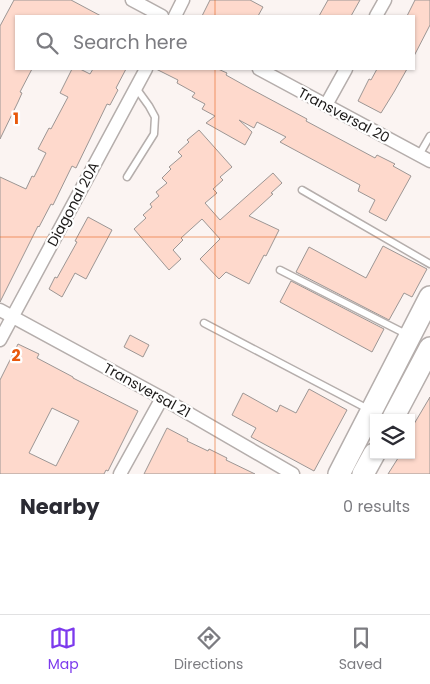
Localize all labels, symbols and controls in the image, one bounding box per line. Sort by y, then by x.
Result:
search box [15,15,415,70]
icon: search [33,29,61,57]
text: Search here [73,29,187,56]
street label: Transversal 20 [295,82,393,148]
text: 1 [13,107,19,130]
street label: Diagonal 20A [42,158,104,250]
text: 2 [11,344,21,367]
street label: Transversal 21 [100,358,194,422]
map controls [370,414,415,459]
button: layers [370,414,415,459]
text: Nearby [20,492,100,521]
text: 0 results [343,495,410,518]
tab: Map [48,624,79,675]
tab: Directions [174,624,243,675]
tab: Saved [339,624,382,675]

